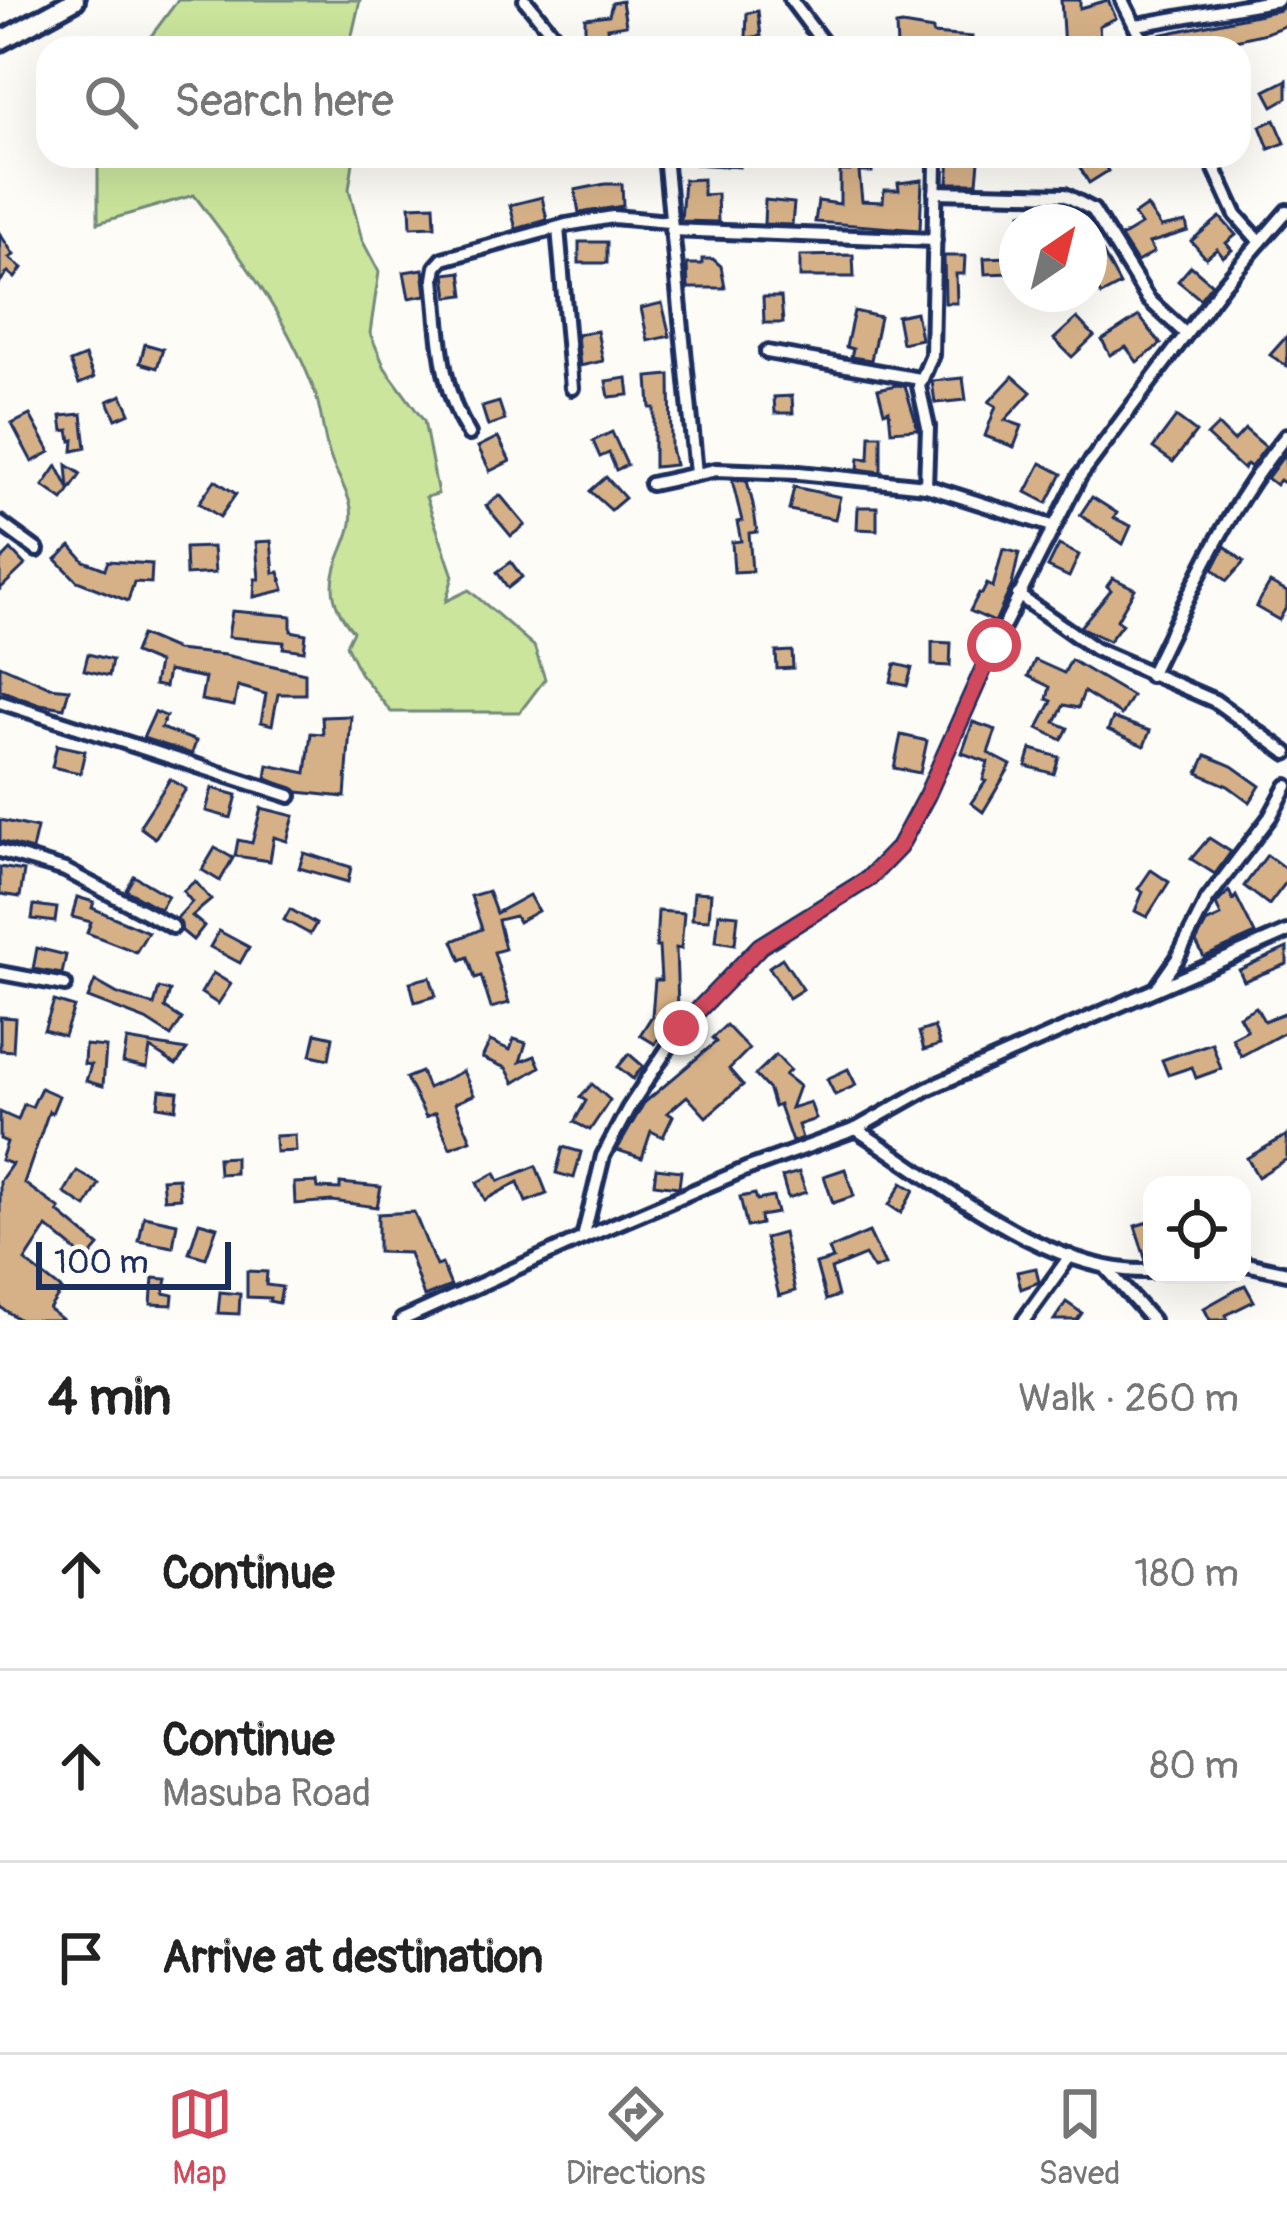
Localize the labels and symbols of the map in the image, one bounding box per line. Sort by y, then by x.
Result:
north arrow [999,204,1107,312]
route start [967,618,1021,672]
route end [654,1001,708,1055]
scale bar [36,1236,231,1289]

